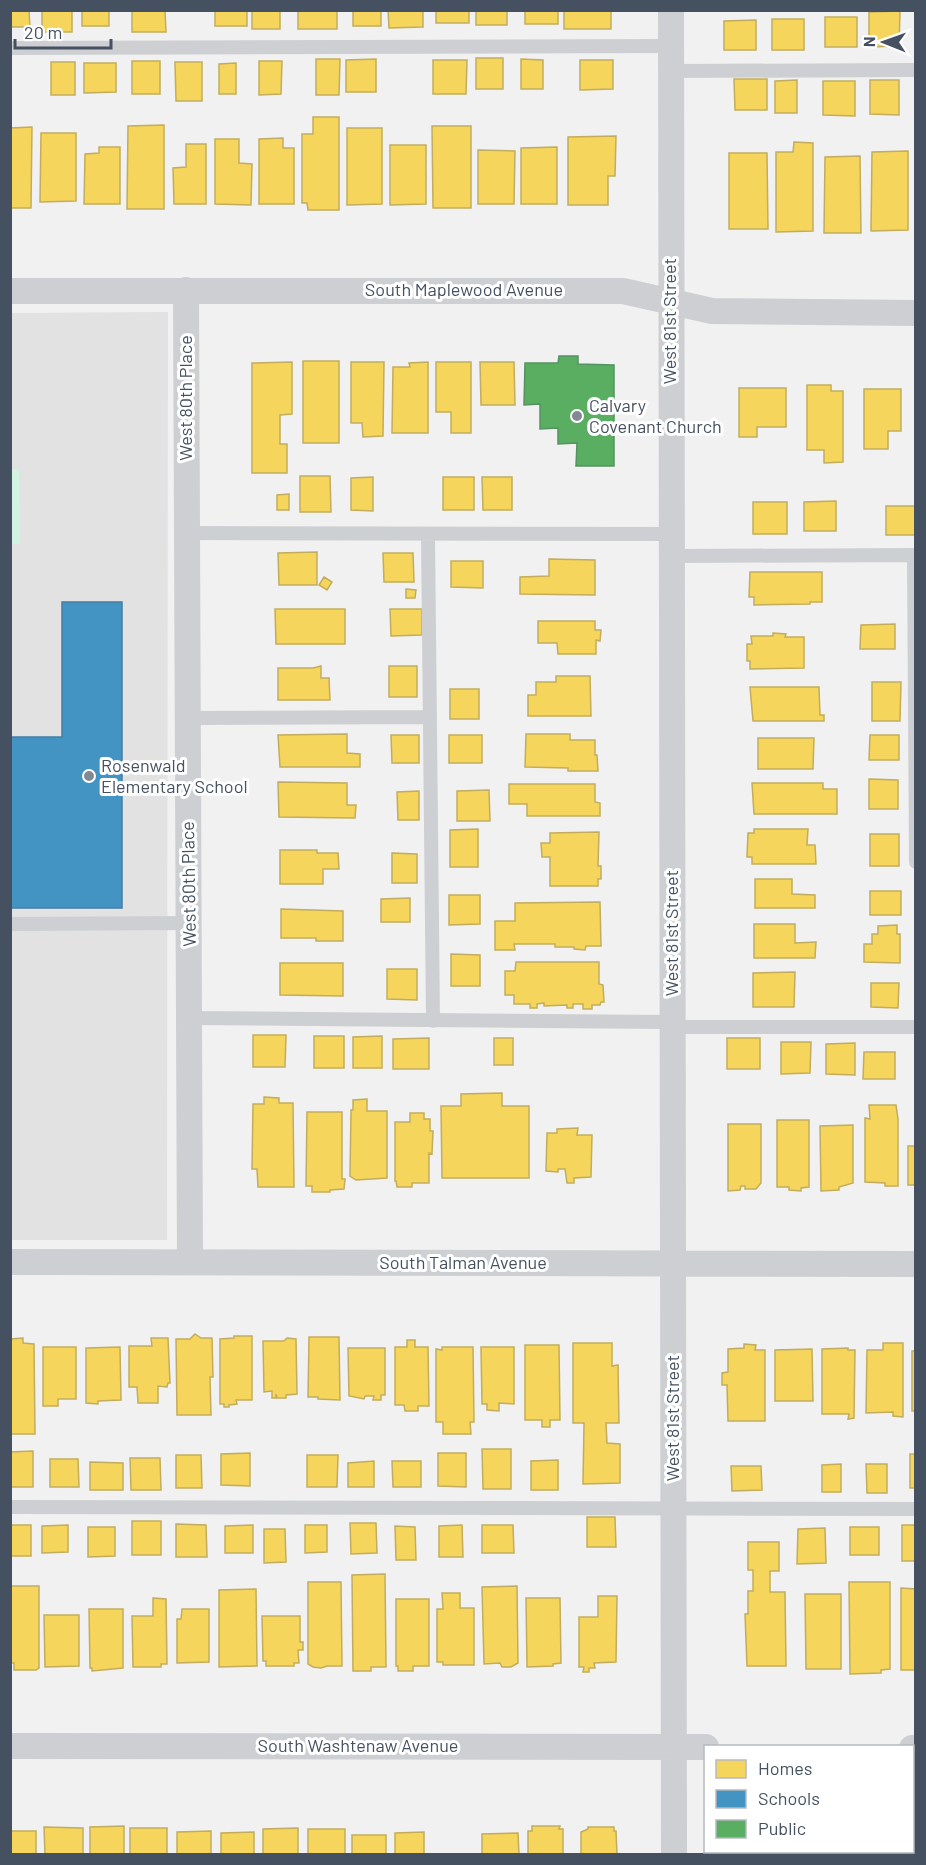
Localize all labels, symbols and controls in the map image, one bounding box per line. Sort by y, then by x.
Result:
scale bar [15,12,111,50]
north arrow [854,12,914,72]
text: 20 m [24,21,62,43]
text: N [859,36,878,47]
street label: West 81st Street [658,258,680,384]
street label: South Maplewood Avenue [365,278,563,300]
street label: West 80th Place [174,335,196,461]
place label: Calvary Covenant Church [589,394,722,437]
marker: Calvary Covenant Church [570,409,584,423]
place label: Rosenwald Elementary School [101,754,248,797]
marker: Rosenwald Elementary School [82,769,96,783]
street label: West 80th Place [176,821,200,947]
street label: West 81st Street [660,870,682,996]
street label: South Talman Avenue [379,1251,547,1273]
street label: West 81st Street [661,1355,683,1481]
street label: South Washtenaw Avenue [258,1734,458,1756]
legend [704,1745,914,1853]
text: Homes [758,1757,812,1779]
text: Schools [758,1787,820,1809]
text: Public [758,1817,806,1839]

